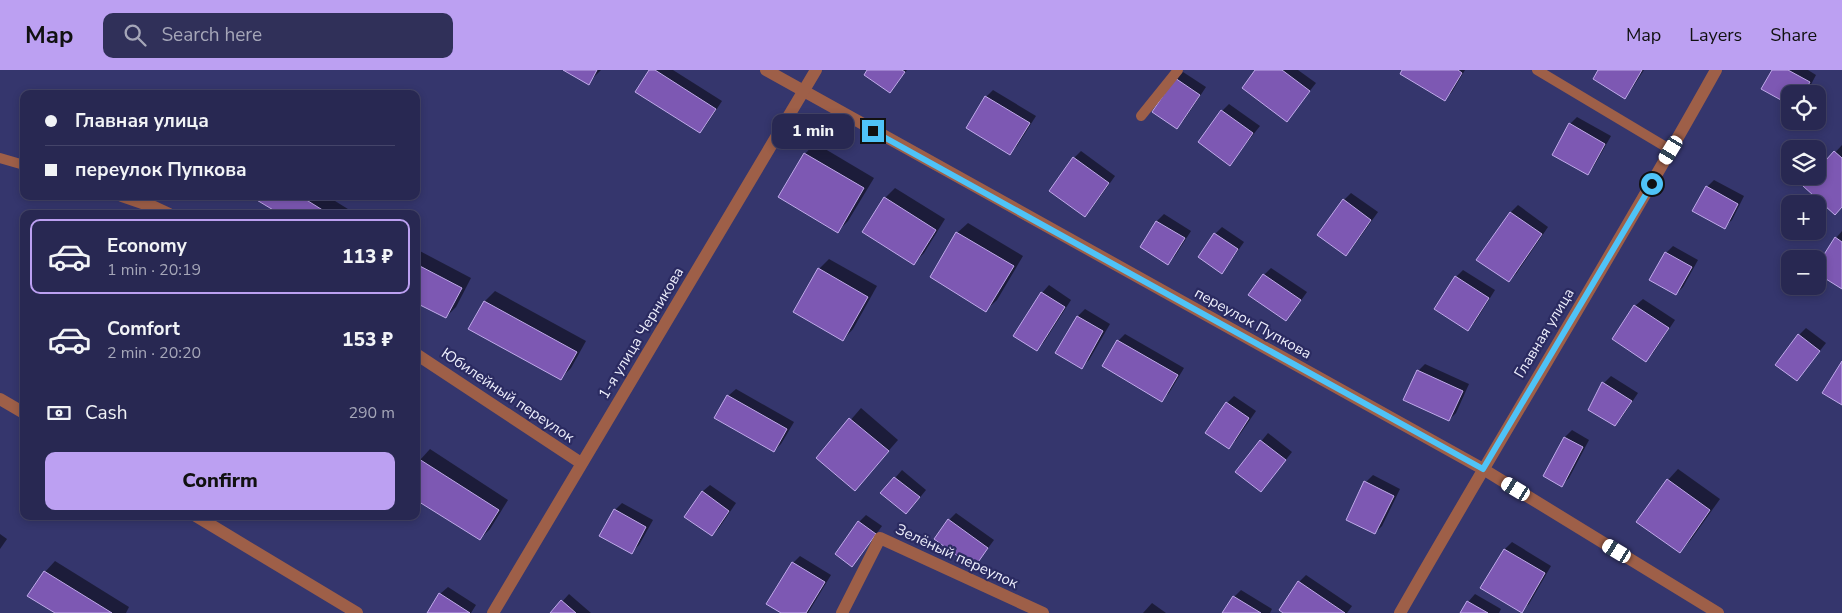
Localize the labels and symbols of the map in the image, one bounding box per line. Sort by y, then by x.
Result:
callout: 1 min [773,114,856,148]
route end [862,120,884,142]
car [1656,133,1685,167]
route start [1641,173,1663,195]
street label: 1-я улица Черникова [594,263,688,403]
street label: переулок Пупкова [1191,283,1315,363]
street label: Главная улица [1509,284,1579,382]
street label: Юбилейный переулок [438,343,579,447]
car [1499,475,1532,503]
street label: Зелёный переулок [892,519,1022,593]
car [1600,537,1633,565]

